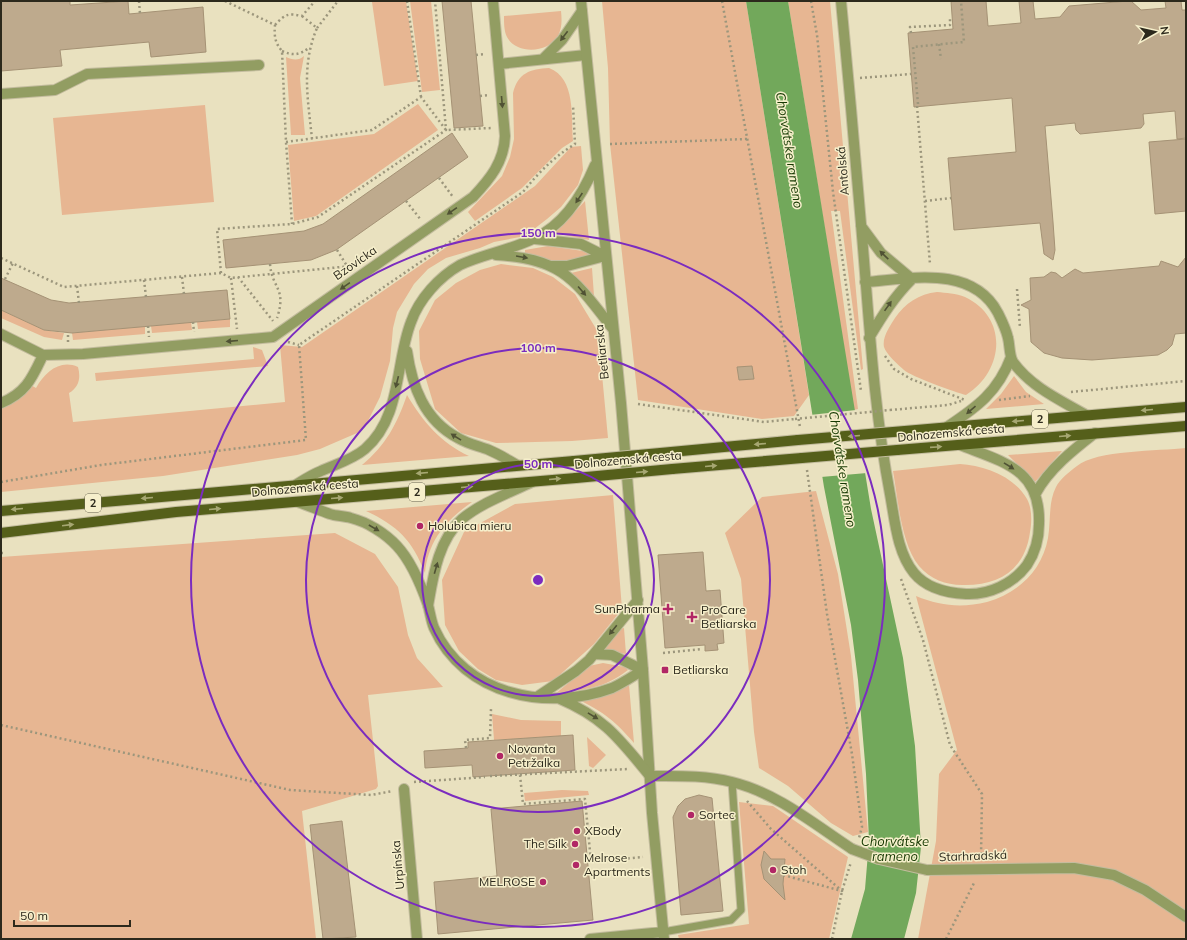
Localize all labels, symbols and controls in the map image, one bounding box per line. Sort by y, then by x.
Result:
north arrow [1135,12,1175,52]
text: N [1157,26,1172,36]
one-way arrow [560,31,568,42]
water label: Chorvátske rameno [773,91,807,209]
one-way arrow [499,96,506,108]
street label: Antolská [833,146,852,196]
one-way arrow [575,193,583,203]
one-way arrow [447,207,457,215]
text: 150 m [520,225,556,240]
street label: Bzovícka [330,242,379,283]
one-way arrow [879,250,889,260]
one-way arrow [516,255,528,261]
one-way arrow [340,282,351,290]
one-way arrow [578,285,587,296]
one-way arrow [884,301,892,312]
street label: Betliarska [591,324,612,380]
one-way arrow [226,337,238,344]
text: 100 m [520,340,556,355]
one-way arrow [394,376,400,388]
one-way arrow [966,405,977,414]
one-way arrow [1141,407,1153,414]
water label: Chorvátske rameno [826,410,860,528]
road number: 2 [1032,410,1048,428]
one-way arrow [1012,417,1024,424]
street label: Dolnozemská cesta [897,420,1005,445]
one-way arrow [848,432,860,439]
one-way arrow [450,433,462,440]
one-way arrow [1059,433,1072,439]
one-way arrow [754,441,766,447]
one-way arrow [930,444,942,451]
street label: Dolnozemská cesta [574,447,682,472]
text: 50 m [524,456,552,471]
one-way arrow [1003,462,1015,469]
one-way arrow [705,463,717,469]
one-way arrow [636,468,648,475]
one-way arrow [416,470,428,476]
street label: Dolnozemská cesta [251,475,359,500]
one-way arrow [549,476,561,483]
road number: 2 [409,483,425,501]
one-way arrow [461,484,473,490]
road number: 2 [85,494,101,512]
one-way arrow [141,494,153,501]
one-way arrow [331,495,343,502]
one-way arrow [11,506,23,513]
one-way arrow [209,506,221,512]
place label: Holubica mieru [428,518,511,533]
marker: Holubica mieru [415,521,425,531]
one-way arrow [62,522,74,528]
one-way arrow [368,525,380,532]
one-way arrow [433,561,439,573]
centre of rings [531,573,545,587]
place label: SunPharma [594,601,660,616]
place label: ProCare Betliarska [701,602,756,631]
marker: SunPharma [663,604,673,614]
marker: ProCare Betliarska [686,611,698,623]
one-way arrow [609,624,618,635]
place label: Betliarska [673,662,728,677]
marker: Betliarska [660,665,670,675]
one-way arrow [587,712,599,719]
place label: Novanta Petržalka [508,741,560,770]
marker: Novanta Petržalka [495,751,505,761]
place label: Sortec [699,807,735,822]
marker: Sortec [686,810,696,820]
place label: XBody [585,823,622,838]
marker: XBody [572,826,582,836]
water label: Chorvátske rameno [861,833,929,864]
place label: The Silk [524,836,568,851]
marker: The Silk [570,839,580,849]
street label: Urpínska [388,840,407,890]
street label: Starhradská [939,847,1007,864]
place label: Melrose Apartments [584,850,650,879]
marker: Melrose Apartments [571,860,581,870]
place label: Stoh [781,862,806,877]
marker: Stoh [768,865,778,875]
place label: MELROSE [479,874,535,889]
marker: MELROSE [538,877,548,887]
scale bar [14,902,130,928]
text: 50 m [20,908,48,923]

